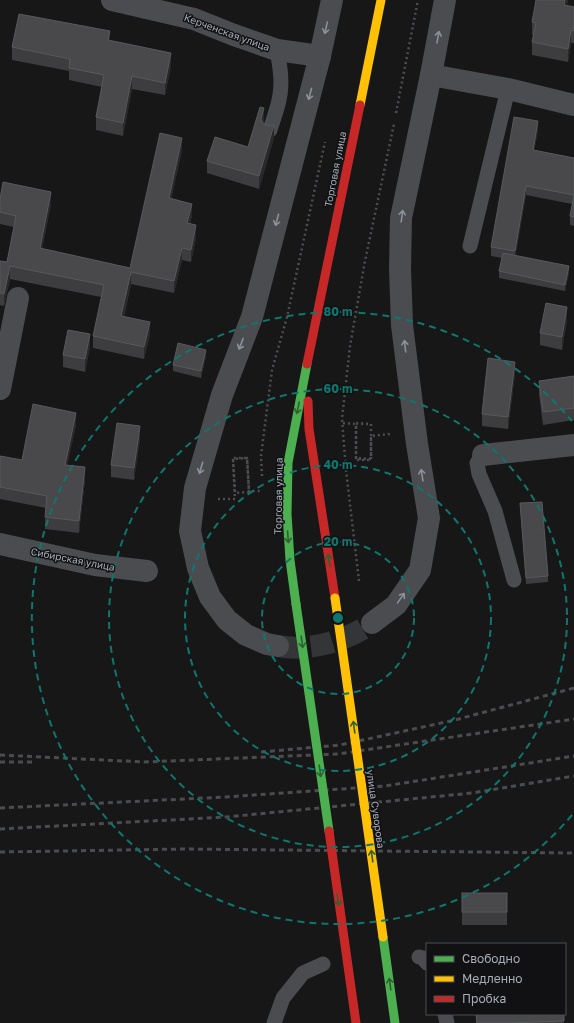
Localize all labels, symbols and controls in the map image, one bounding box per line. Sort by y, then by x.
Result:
street label: Керченская улица [182,11,272,53]
one-way arrow [322,21,329,34]
one-way arrow [434,31,442,44]
one-way arrow [306,87,313,100]
street label: Торговая улица [322,130,348,208]
one-way arrow [398,210,406,223]
one-way arrow [273,213,280,226]
text: 80 m [324,304,352,319]
one-way arrow [237,338,245,350]
one-way arrow [401,340,409,353]
text: 60 m [324,381,352,396]
one-way arrow [294,401,302,414]
text: 40 m [324,457,352,472]
street label: Торговая улица [271,458,285,534]
one-way arrow [197,461,204,474]
one-way arrow [418,469,426,482]
one-way arrow [285,530,292,543]
text: 20 m [324,534,352,549]
street label: Сибирская улица [30,545,116,573]
one-way arrow [325,554,333,567]
one-way arrow [397,592,405,603]
centre of rings [331,611,345,625]
one-way arrow [298,636,306,649]
one-way arrow [350,721,358,734]
one-way arrow [316,764,324,777]
street label: улица Суворова [365,769,387,849]
one-way arrow [368,850,376,863]
one-way arrow [334,893,342,906]
legend [426,943,566,1015]
text: Свободно [462,951,520,966]
text: Медленно [462,971,522,986]
one-way arrow [386,978,394,991]
text: Пробка [462,991,506,1006]

